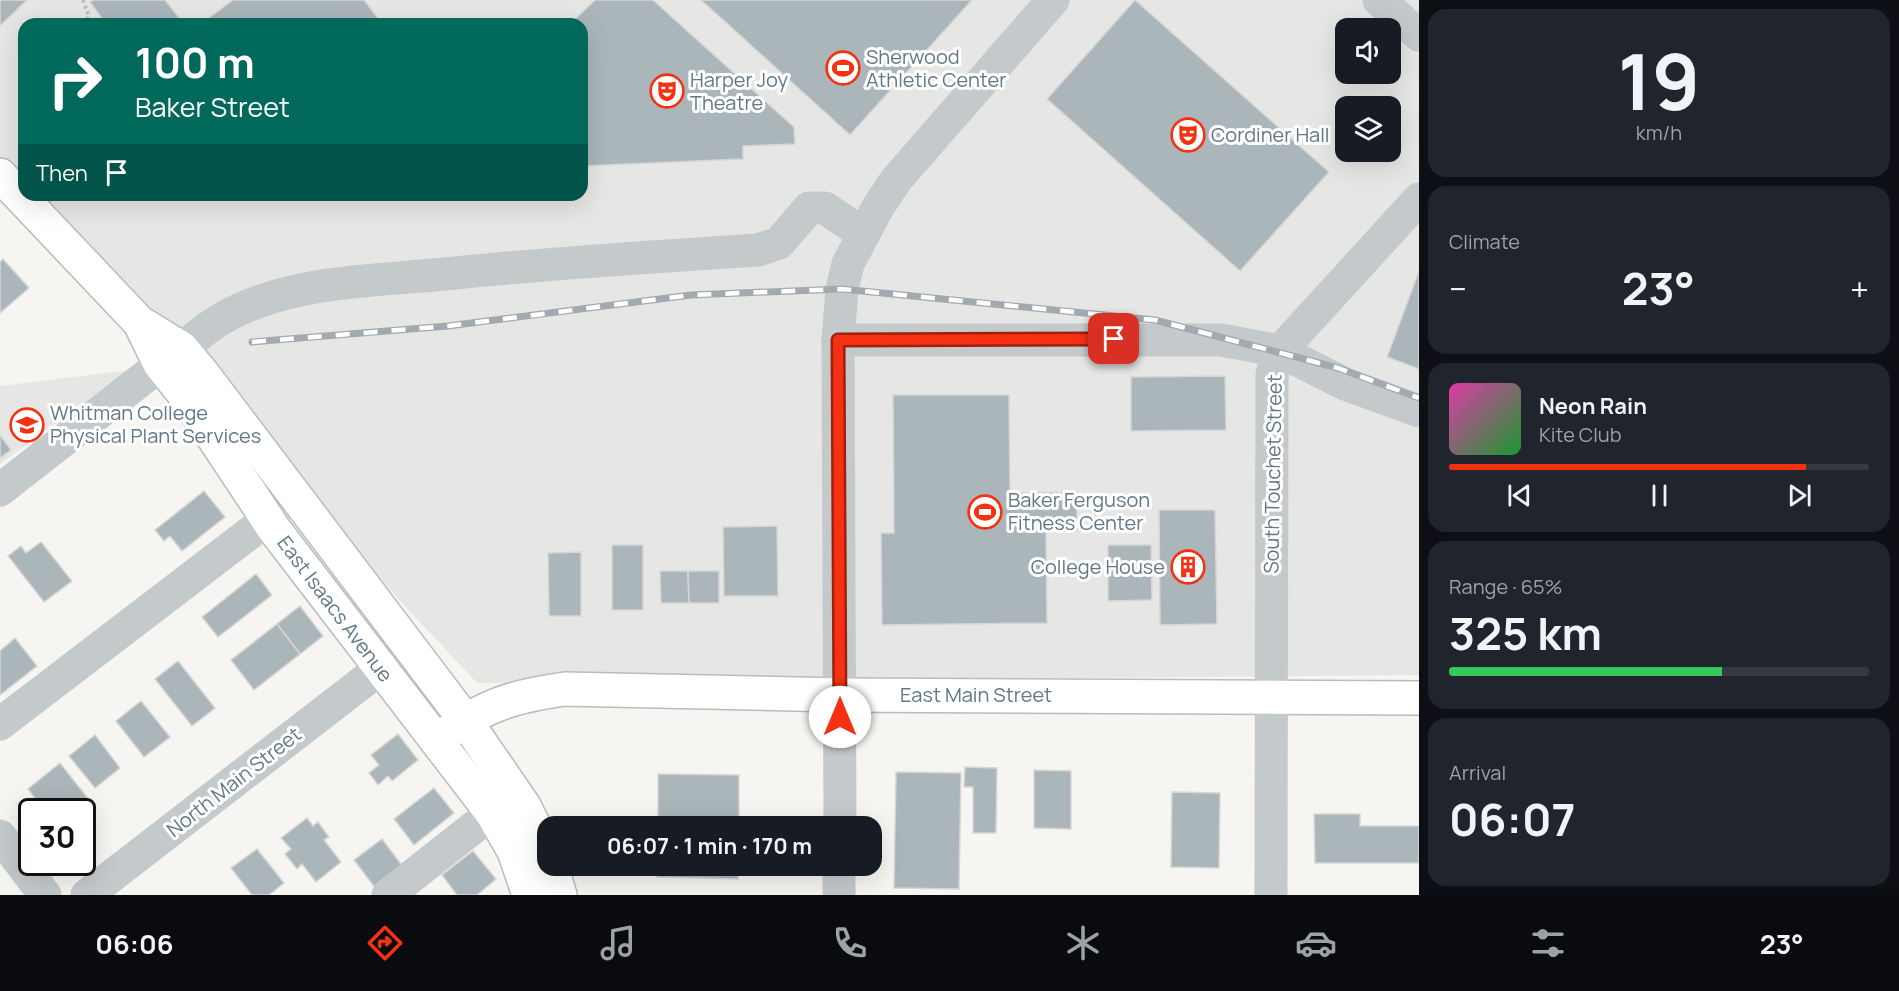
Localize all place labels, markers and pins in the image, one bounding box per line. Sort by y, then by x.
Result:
place label: Sherwood Athletic Center [866,43,1006,93]
sports icon: Sherwood Athletic Center [825,50,861,86]
place label: Harper Joy Theatre [690,66,788,116]
theatre icon: Harper Joy Theatre [649,73,685,109]
theatre icon: Cordiner Hall [1170,117,1206,153]
place label: Cordiner Hall [1211,121,1330,148]
pin [1088,313,1139,364]
place label: Whitman College Physical Plant Services [50,399,261,449]
school or university icon: Whitman College Physical Plant Services [9,407,45,443]
place label: Baker Ferguson Fitness Center [1008,486,1150,536]
sports icon: Baker Ferguson Fitness Center [967,494,1003,530]
building icon: College House [1170,549,1206,585]
place label: College House [1031,553,1165,580]

